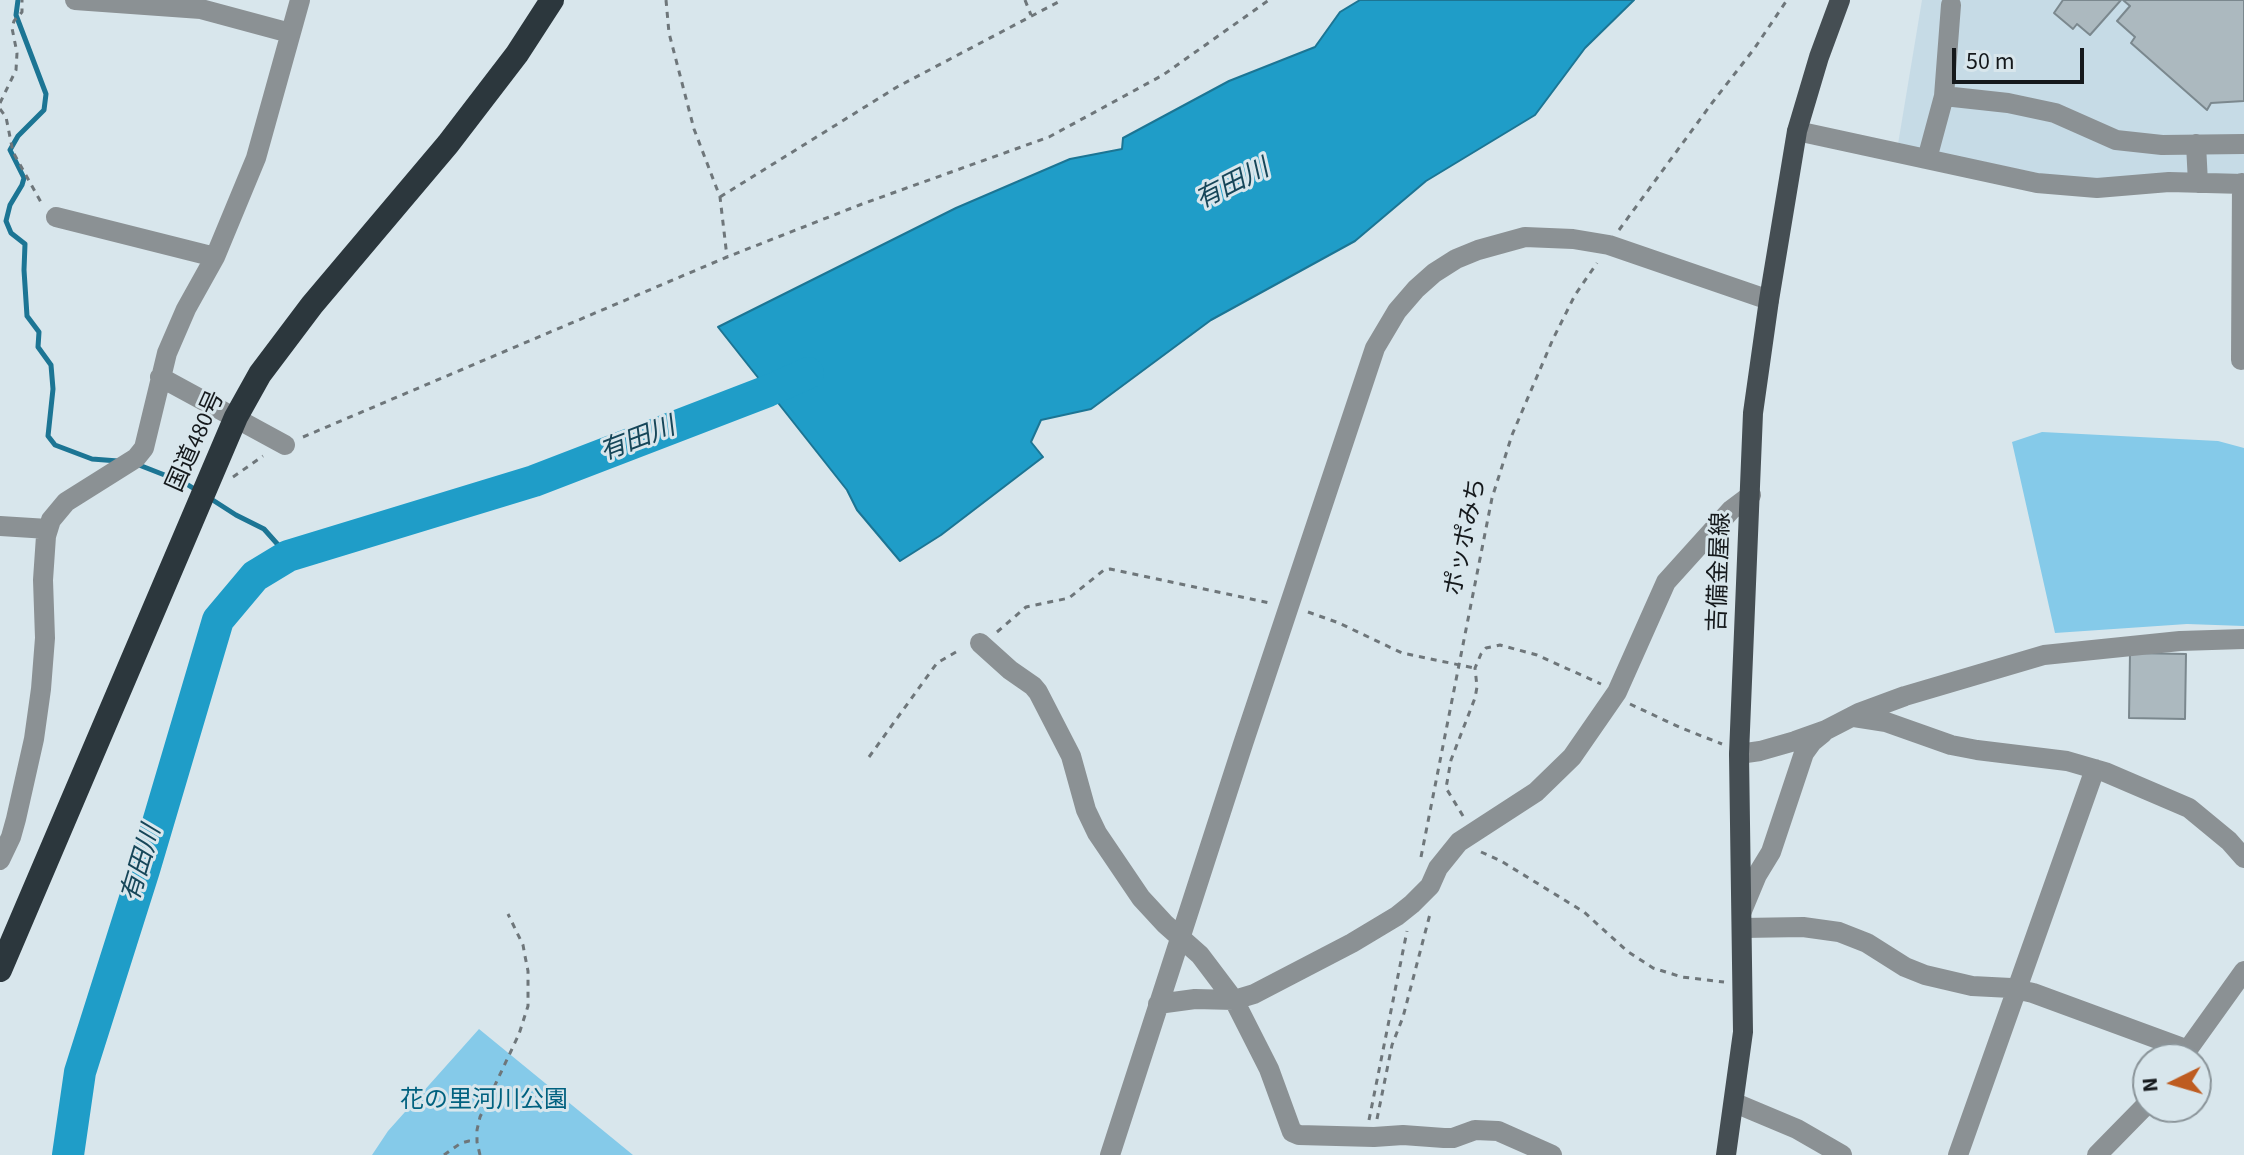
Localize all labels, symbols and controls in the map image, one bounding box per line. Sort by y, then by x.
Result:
scale bar [1956,32,2088,82]
text: 50 m [1966,44,2015,79]
water label: 有田川 [1191,154,1275,218]
street label: 国道480号 [162,387,232,497]
water label: 有田川 [596,412,680,470]
street label: ポッポみち [1440,475,1494,599]
street label: 吉備金屋線 [1705,512,1737,632]
water label: 有田川 [117,822,169,906]
north arrow [2132,1043,2212,1123]
text: N [2134,1076,2167,1094]
park label: 花の里河川公園 [400,1088,568,1116]

